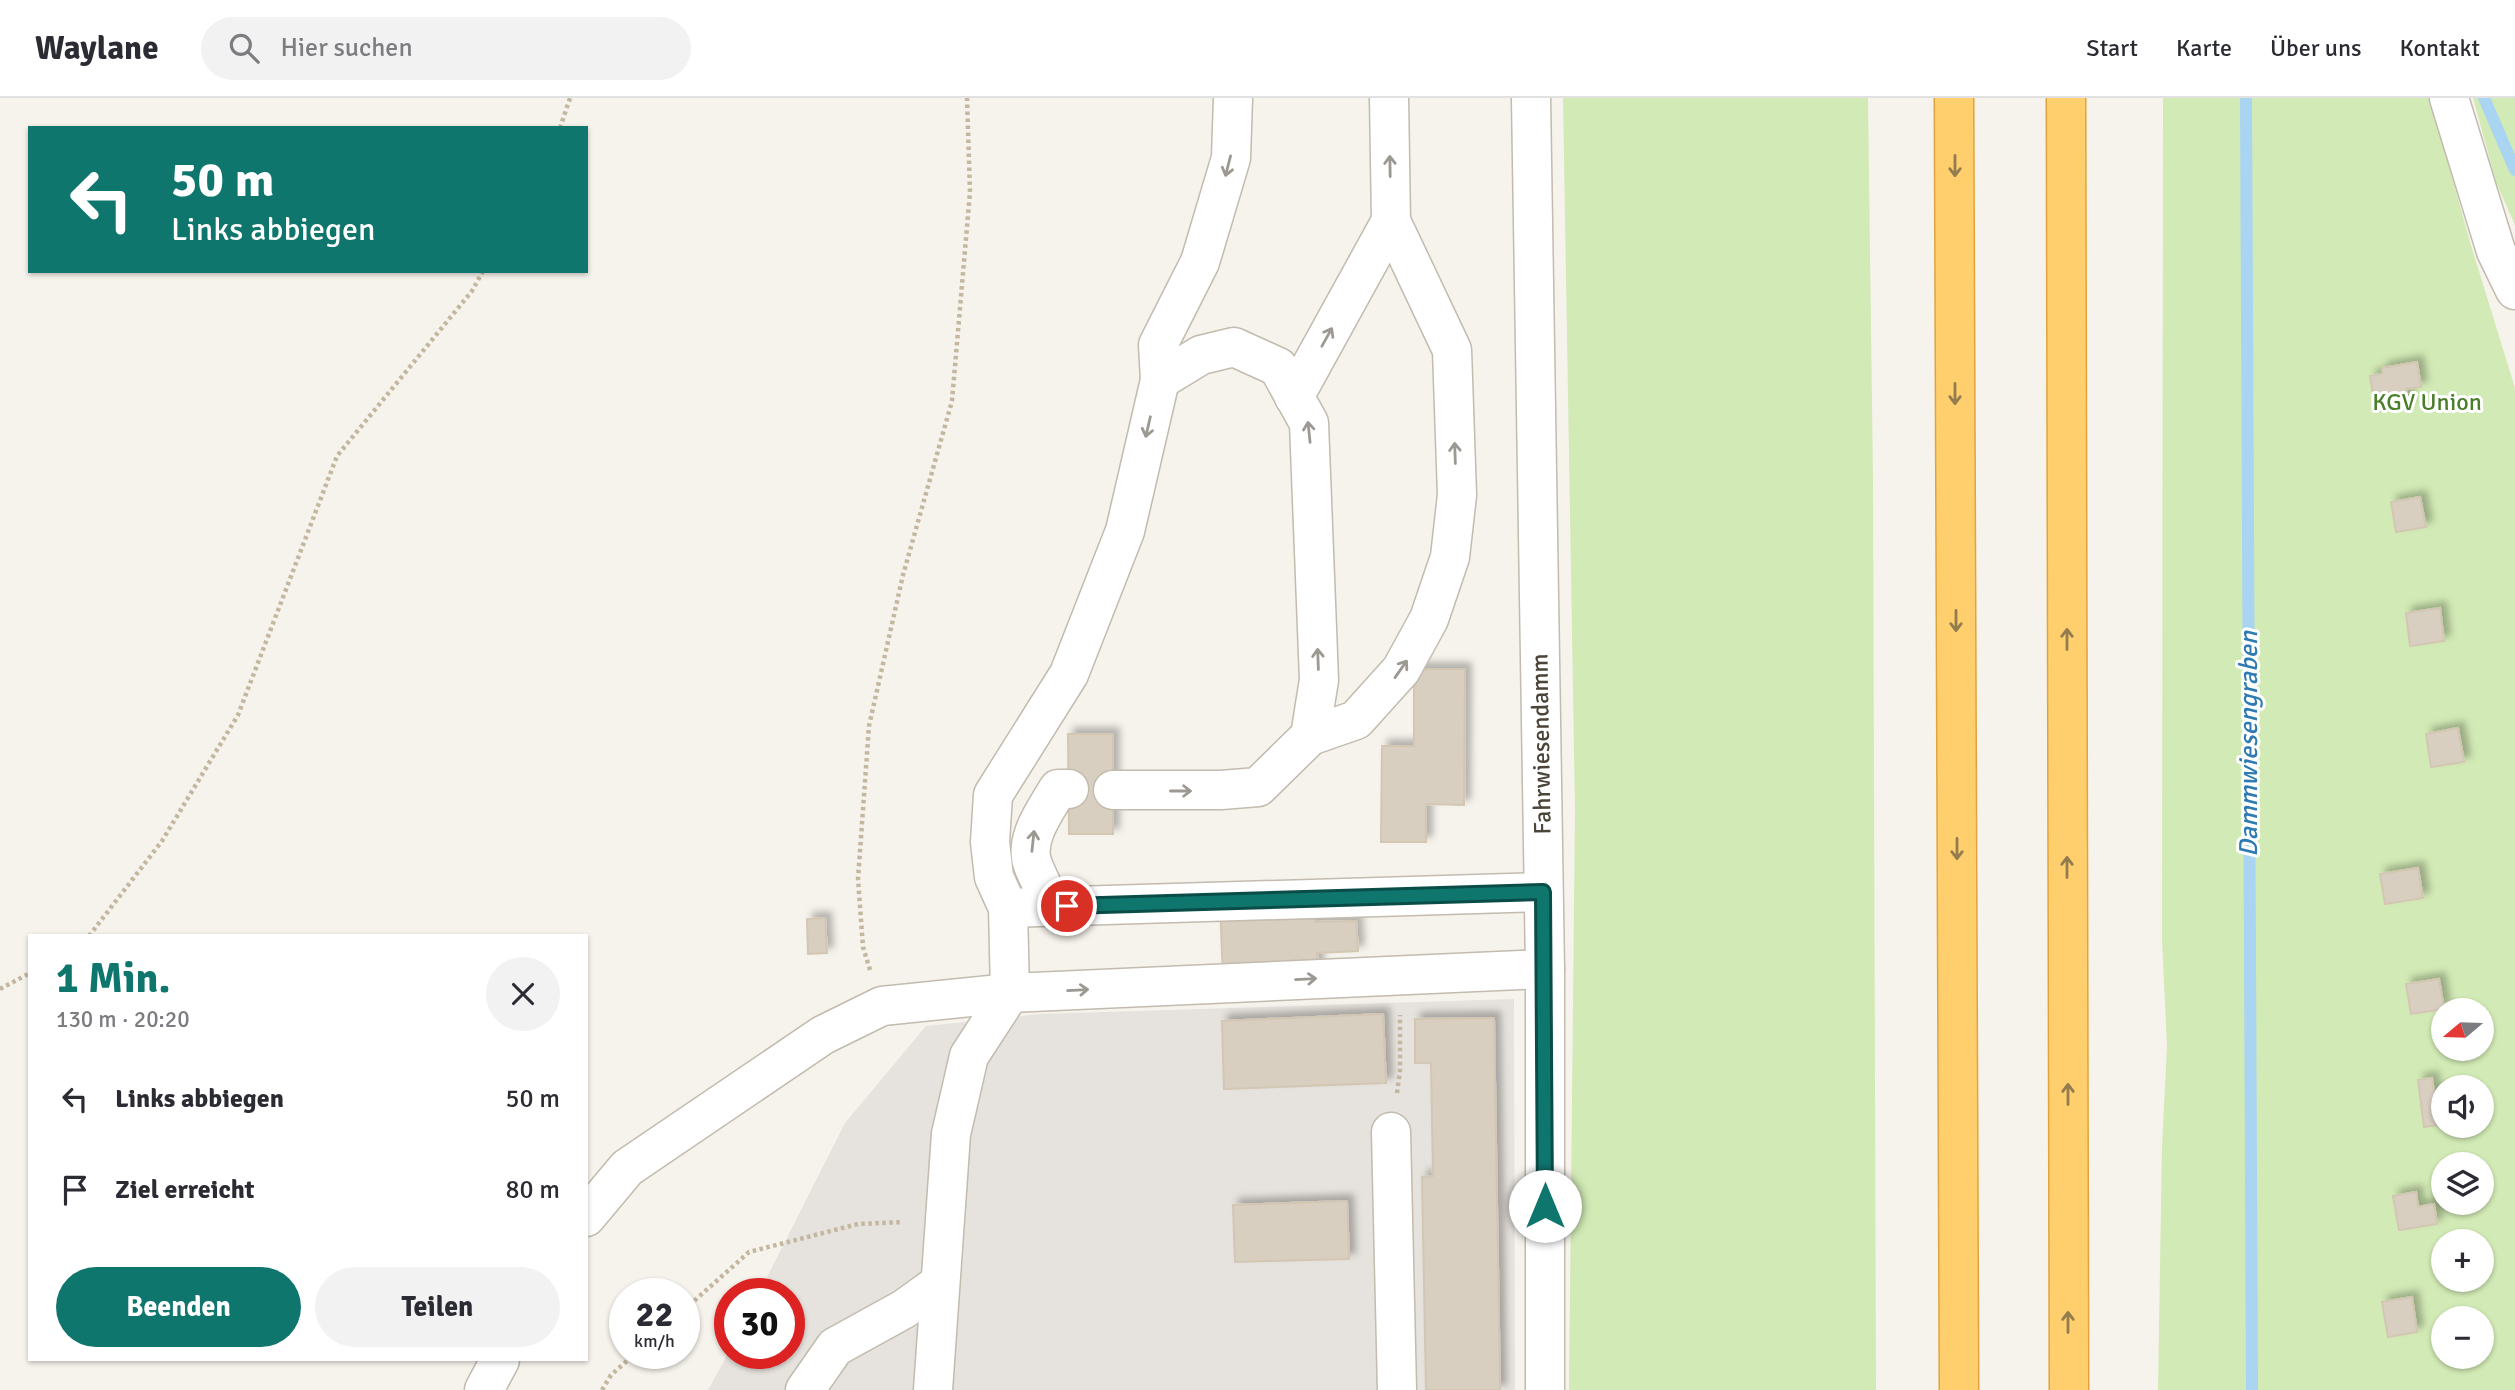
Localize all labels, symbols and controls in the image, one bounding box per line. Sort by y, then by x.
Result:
search box [201,17,691,80]
text: Waylane [35,28,159,69]
icon: search [225,29,263,67]
text: Hier suchen [281,32,413,64]
text: Start [2086,33,2138,63]
text: Karte [2176,33,2232,63]
text: Über uns [2270,33,2362,63]
text: Kontakt [2400,33,2480,63]
text: 50 m [171,150,274,210]
icon: left [56,154,147,245]
one-way arrow [1221,154,1234,177]
one-way arrow [1383,154,1397,177]
one-way arrow [1948,154,1961,177]
text: Links abbiegen [171,210,375,249]
one-way arrow [1321,327,1334,348]
one-way arrow [1948,382,1962,405]
park label: KGV Union [2372,387,2482,417]
one-way arrow [1141,415,1155,438]
one-way arrow [1302,421,1315,444]
one-way arrow [1449,442,1462,465]
one-way arrow [1949,609,1963,632]
one-way arrow [2060,628,2074,651]
water label: Dammwiesengraben [2233,630,2265,857]
one-way arrow [1311,648,1325,671]
street label: Fahrwiesendamm [1524,653,1558,835]
one-way arrow [1394,660,1408,679]
one-way arrow [1169,784,1192,797]
one-way arrow [1027,831,1040,853]
one-way arrow [1950,837,1964,860]
one-way arrow [2060,856,2074,879]
pin [1037,876,1097,936]
icon: arrive [1048,887,1086,925]
text: 1 Min. [56,953,170,1004]
button: close [486,957,560,1031]
one-way arrow [1294,972,1316,985]
one-way arrow [1067,983,1090,996]
north arrow [2431,998,2494,1060]
map controls [2431,998,2494,1369]
text: 130 m · 20:20 [56,1005,190,1034]
button: sound [2431,1075,2494,1138]
icon: left [56,1080,94,1118]
text: Links abbiegen [115,1083,284,1115]
text: 50 m [505,1083,560,1115]
one-way arrow [2061,1083,2075,1106]
button: layers [2431,1152,2494,1215]
position arrow [1508,1169,1582,1243]
icon: arrive [56,1171,94,1209]
text: Ziel erreicht [115,1174,255,1206]
text: 80 m [505,1174,560,1206]
button: + [2431,1229,2494,1292]
button: Beenden [56,1267,301,1347]
button: Teilen [315,1267,560,1347]
speed limit sign: 30 [714,1278,805,1369]
text: 22 [636,1293,673,1336]
button: − [2431,1306,2494,1369]
one-way arrow [2061,1311,2075,1334]
text: km/h [634,1330,675,1352]

